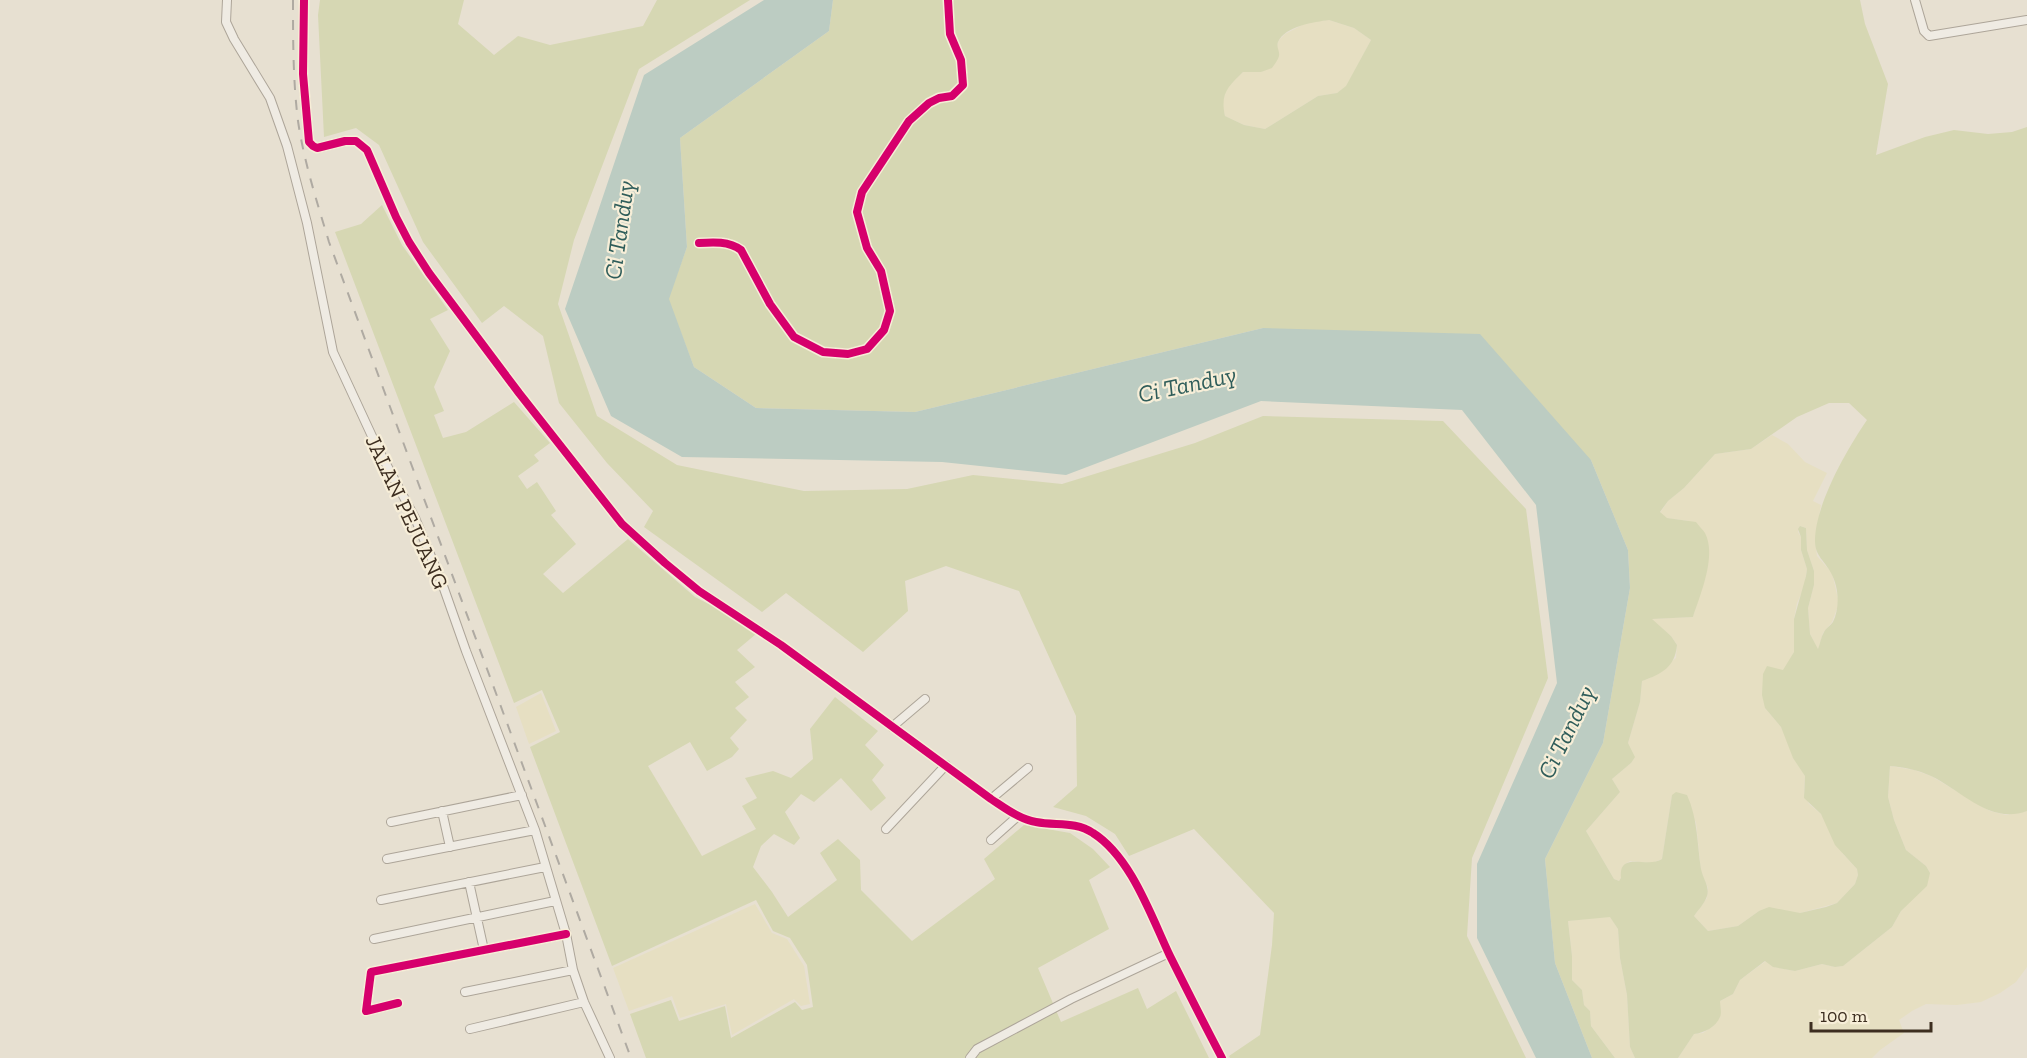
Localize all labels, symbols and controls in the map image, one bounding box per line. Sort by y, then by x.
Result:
water label: Ci Tanduy [598,179,640,281]
water label: Ci Tanduy [1135,359,1239,409]
street label: JALAN PEJUANG [360,431,454,593]
water label: Ci Tanduy [1531,681,1601,783]
scale bar [1811,995,1931,1033]
text: 100 m [1820,1005,1868,1027]

